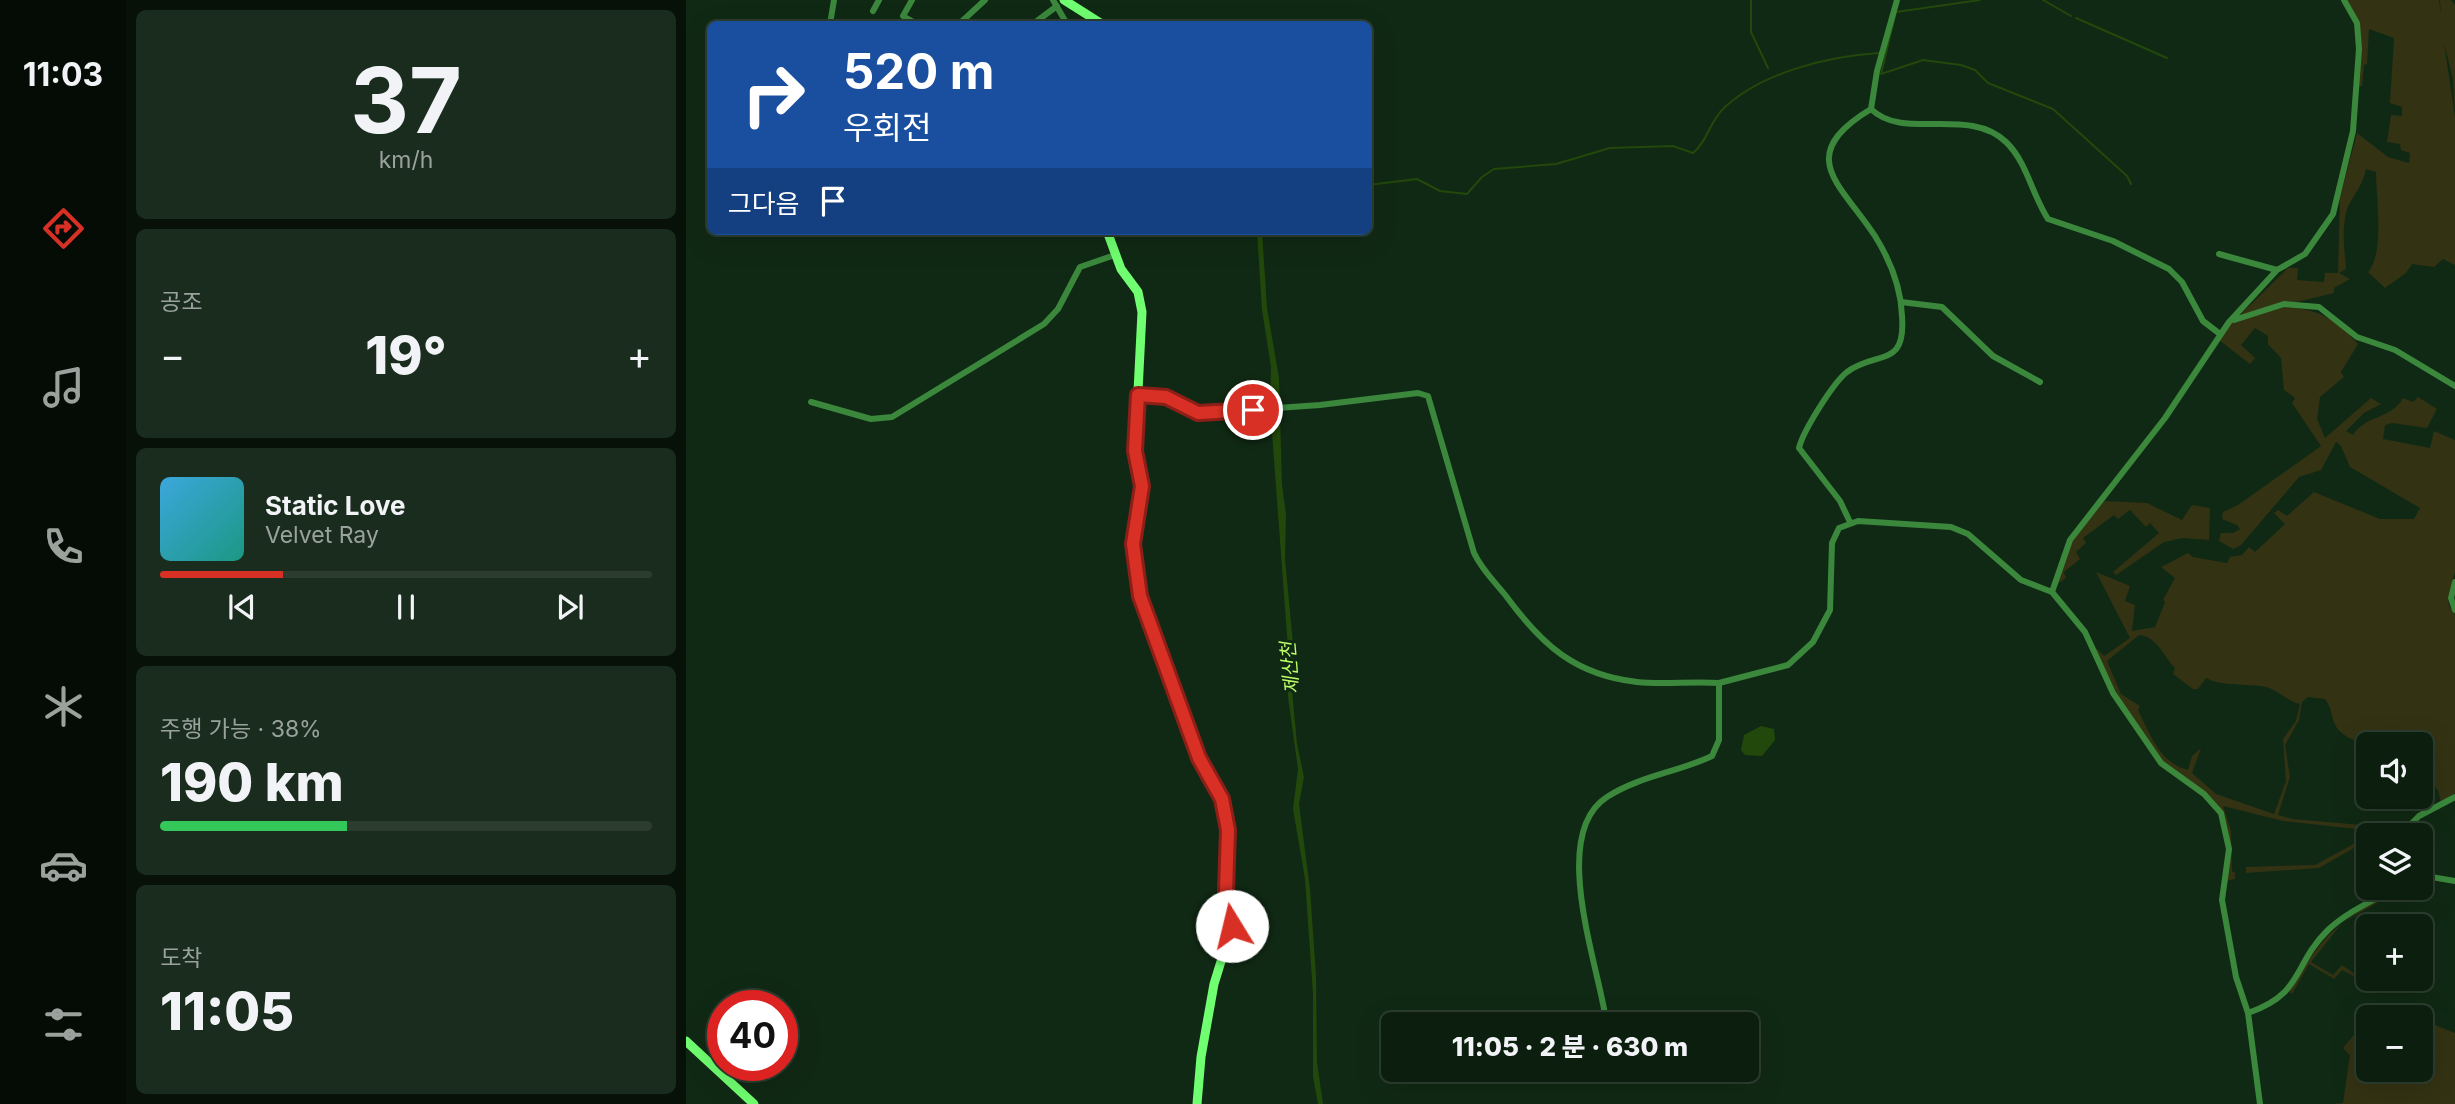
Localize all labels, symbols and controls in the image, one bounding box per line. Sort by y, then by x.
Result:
text: 520 m [843,42,995,101]
text: 37 [350,45,462,155]
icon: right [728,49,819,140]
text: 11:03 [23,55,103,94]
text: 우회전 [843,108,931,147]
text: km/h [379,146,433,174]
icon: arrive [814,182,852,220]
text: 그다음 [728,188,800,219]
icon: directions [39,204,88,253]
text: 공조 [160,288,202,316]
text: 19° [365,324,447,387]
text: − [160,332,185,378]
text: + [627,332,652,378]
icon: music [39,363,88,412]
pin [1223,380,1283,440]
icon: arrive [1234,391,1272,429]
text: Static Love [265,490,406,521]
text: Velvet Ray [265,521,379,549]
icon: phone [39,522,88,571]
icon: previous [223,588,261,626]
icon: pause [387,588,425,626]
icon: next [551,588,589,626]
water label: 제산천 [1276,639,1304,695]
icon: climate [39,682,88,731]
text: 주행 가능 · 38% [160,715,322,743]
map controls [2356,732,2433,1082]
button: sound [2356,732,2433,809]
text: 190 km [160,751,344,814]
button: layers [2356,823,2433,900]
icon: car [39,841,88,890]
position arrow [1195,889,1269,963]
button: + [2356,914,2433,991]
text: 도착 [160,944,202,972]
text: 11:05 [160,980,294,1043]
speed limit sign: 40 [707,990,798,1081]
icon: filters [39,1000,88,1049]
button: − [2356,1005,2433,1082]
text: 11:05 · 2 분 · 630 m [1452,1031,1688,1062]

